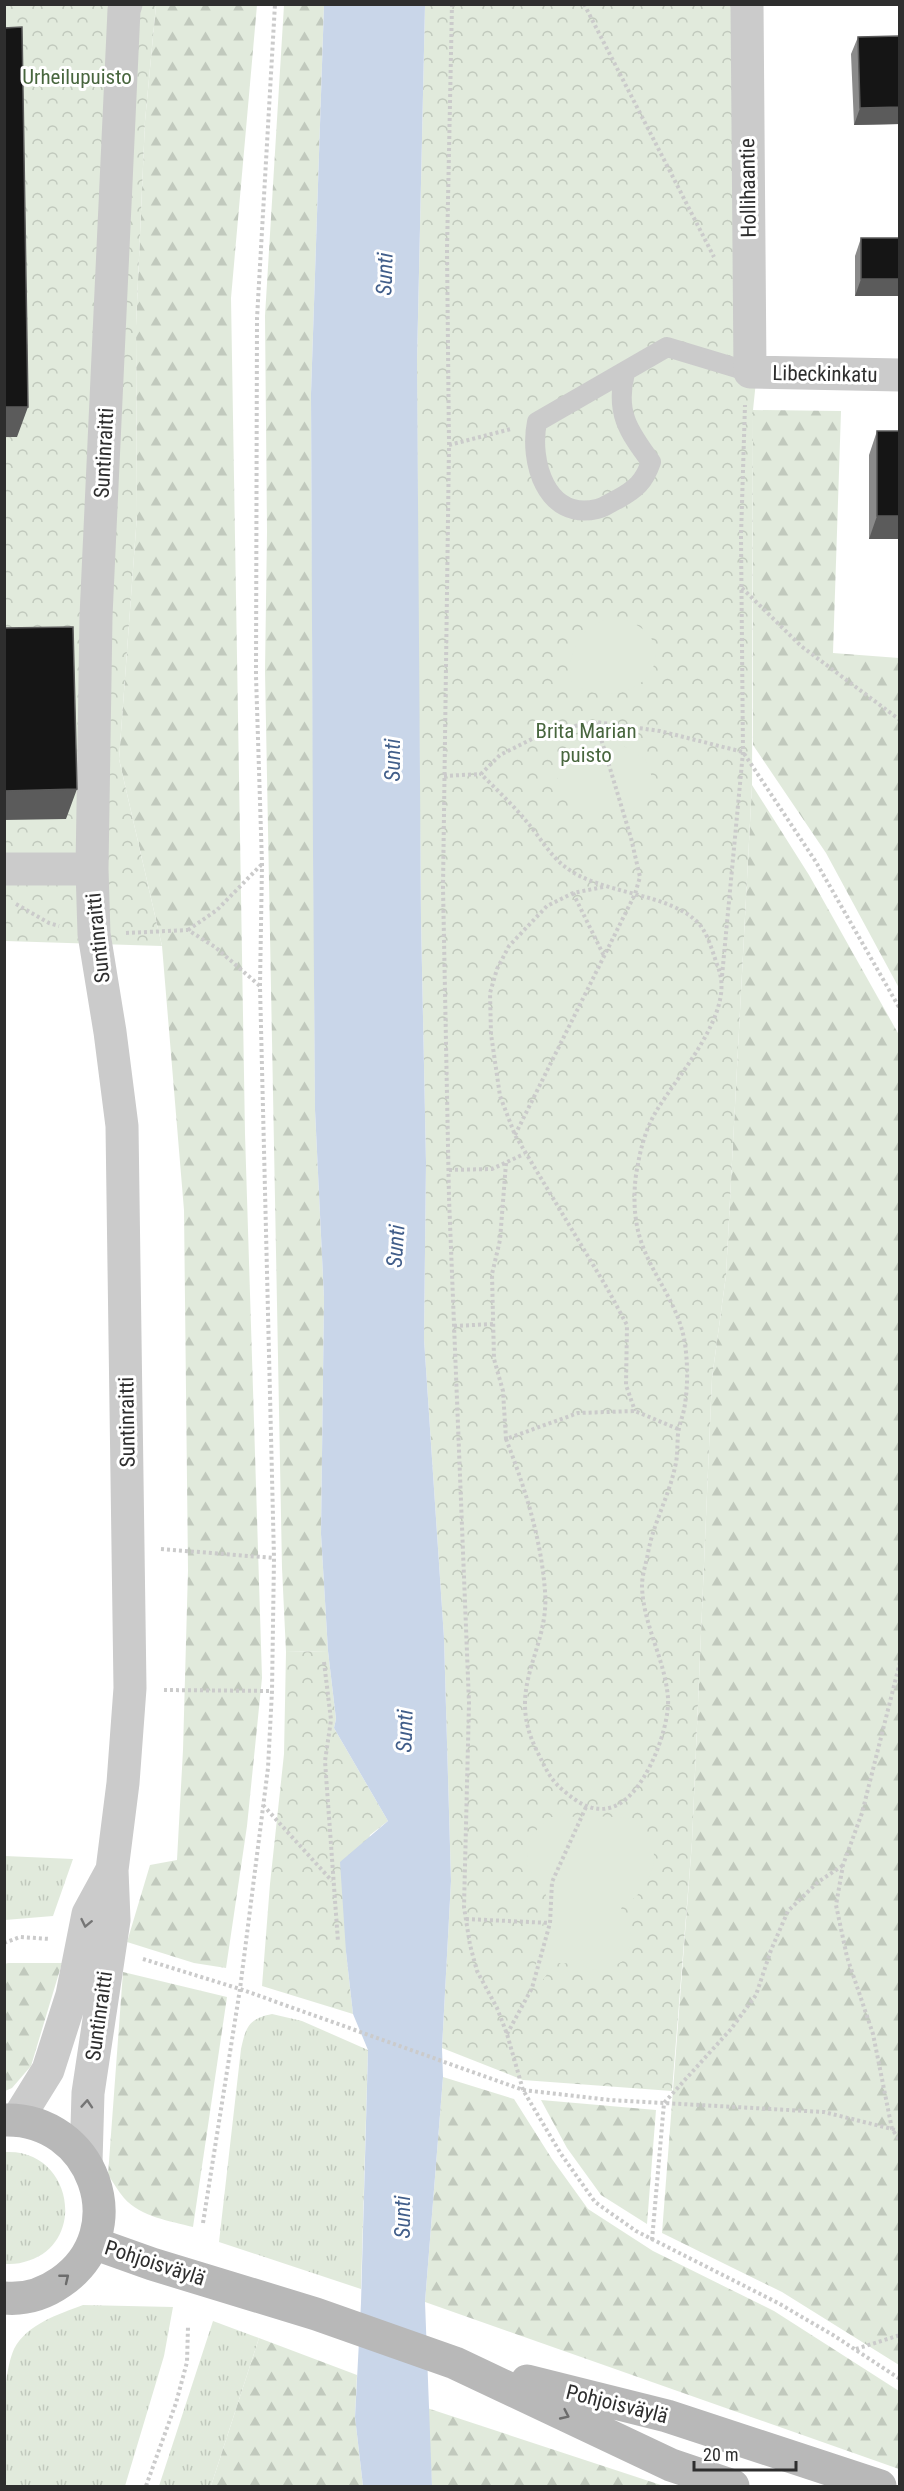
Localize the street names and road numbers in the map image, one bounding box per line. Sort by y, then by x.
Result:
street label: Hollihaantie [735,138,761,238]
street label: Libeckinkatu [772,361,878,387]
street label: Suntinraitti [90,407,118,499]
street label: Suntinraitti [81,892,115,984]
street label: Suntinraitti [114,1377,140,1467]
street label: Suntinraitti [81,1969,117,2063]
street label: Pohjoisväylä [102,2235,208,2291]
street label: Pohjoisväylä [564,2380,670,2428]

